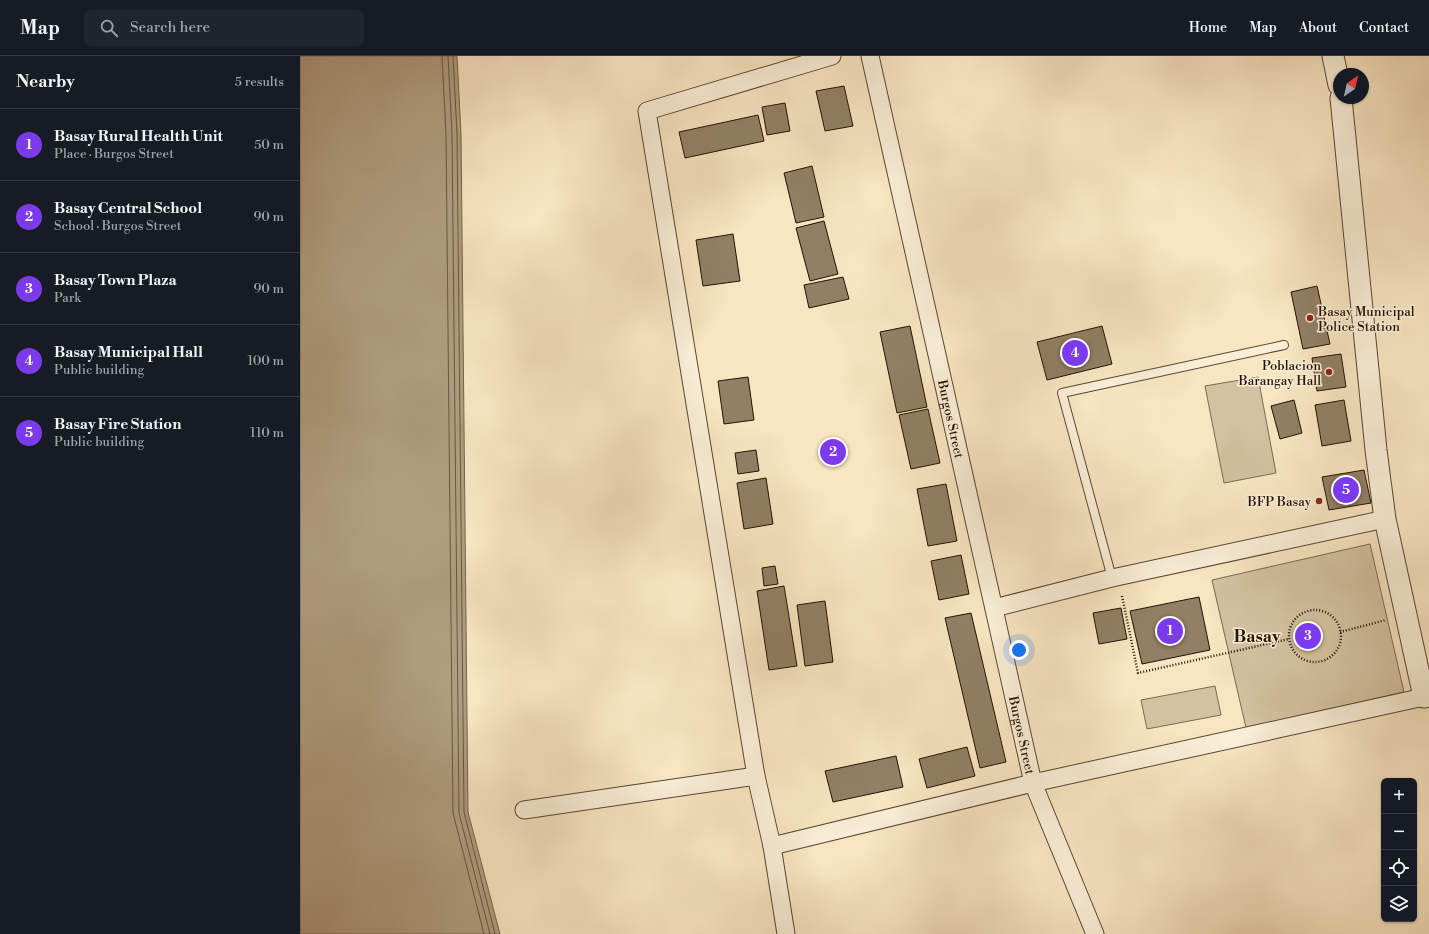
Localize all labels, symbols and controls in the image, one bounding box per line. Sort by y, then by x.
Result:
search box [84,10,364,46]
text: Map [20,16,60,40]
icon: search [98,17,120,39]
text: Search here [130,18,210,37]
text: Home [1189,19,1227,37]
text: Map [1249,19,1277,37]
text: About [1299,19,1337,37]
text: Contact [1359,19,1409,37]
north arrow [1333,68,1369,104]
text: Nearby [16,71,75,93]
text: 5 results [235,74,284,90]
text: Basay Rural Health Unit [54,127,223,146]
text: 1 [26,137,32,153]
text: 50 m [254,137,284,153]
text: Place · Burgos Street [54,146,174,162]
text: Basay Central School [54,199,202,218]
text: 2 [25,209,33,225]
text: 90 m [253,209,284,225]
text: School · Burgos Street [54,218,181,234]
text: Basay Town Plaza [54,271,177,290]
text: 3 [25,281,33,297]
text: 90 m [253,281,284,297]
text: Park [54,290,81,306]
place label: Basay Municipal Police Station [1317,304,1415,335]
marker: Basay Municipal Police Station [1305,313,1315,323]
pin: 4 [1062,338,1088,368]
text: Basay Municipal Hall [54,343,203,362]
text: 4 [25,353,33,369]
text: 100 m [248,353,284,369]
place label: Poblacion Barangay Hall [1238,358,1321,389]
text: Public building [54,362,144,378]
marker: Poblacion Barangay Hall [1324,367,1334,377]
street label: Burgos Street [934,378,967,460]
text: Basay Fire Station [54,415,181,434]
text: 5 [25,425,33,441]
text: 110 m [250,425,284,441]
text: Public building [54,434,144,450]
pin: 2 [820,437,846,467]
pin: 5 [1333,475,1359,505]
place label: BFP Basay [1247,494,1312,510]
marker: BFP Basay [1314,496,1324,506]
pin: 1 [1157,616,1183,646]
pin: 3 [1295,621,1321,651]
district label: Basay [1234,626,1281,648]
your location [1009,640,1029,660]
street label: Burgos Street [1005,694,1038,776]
map controls [1381,778,1417,922]
button: + [1381,778,1417,814]
button: − [1381,814,1417,850]
button: locate [1381,850,1417,886]
button: layers [1381,886,1417,922]

